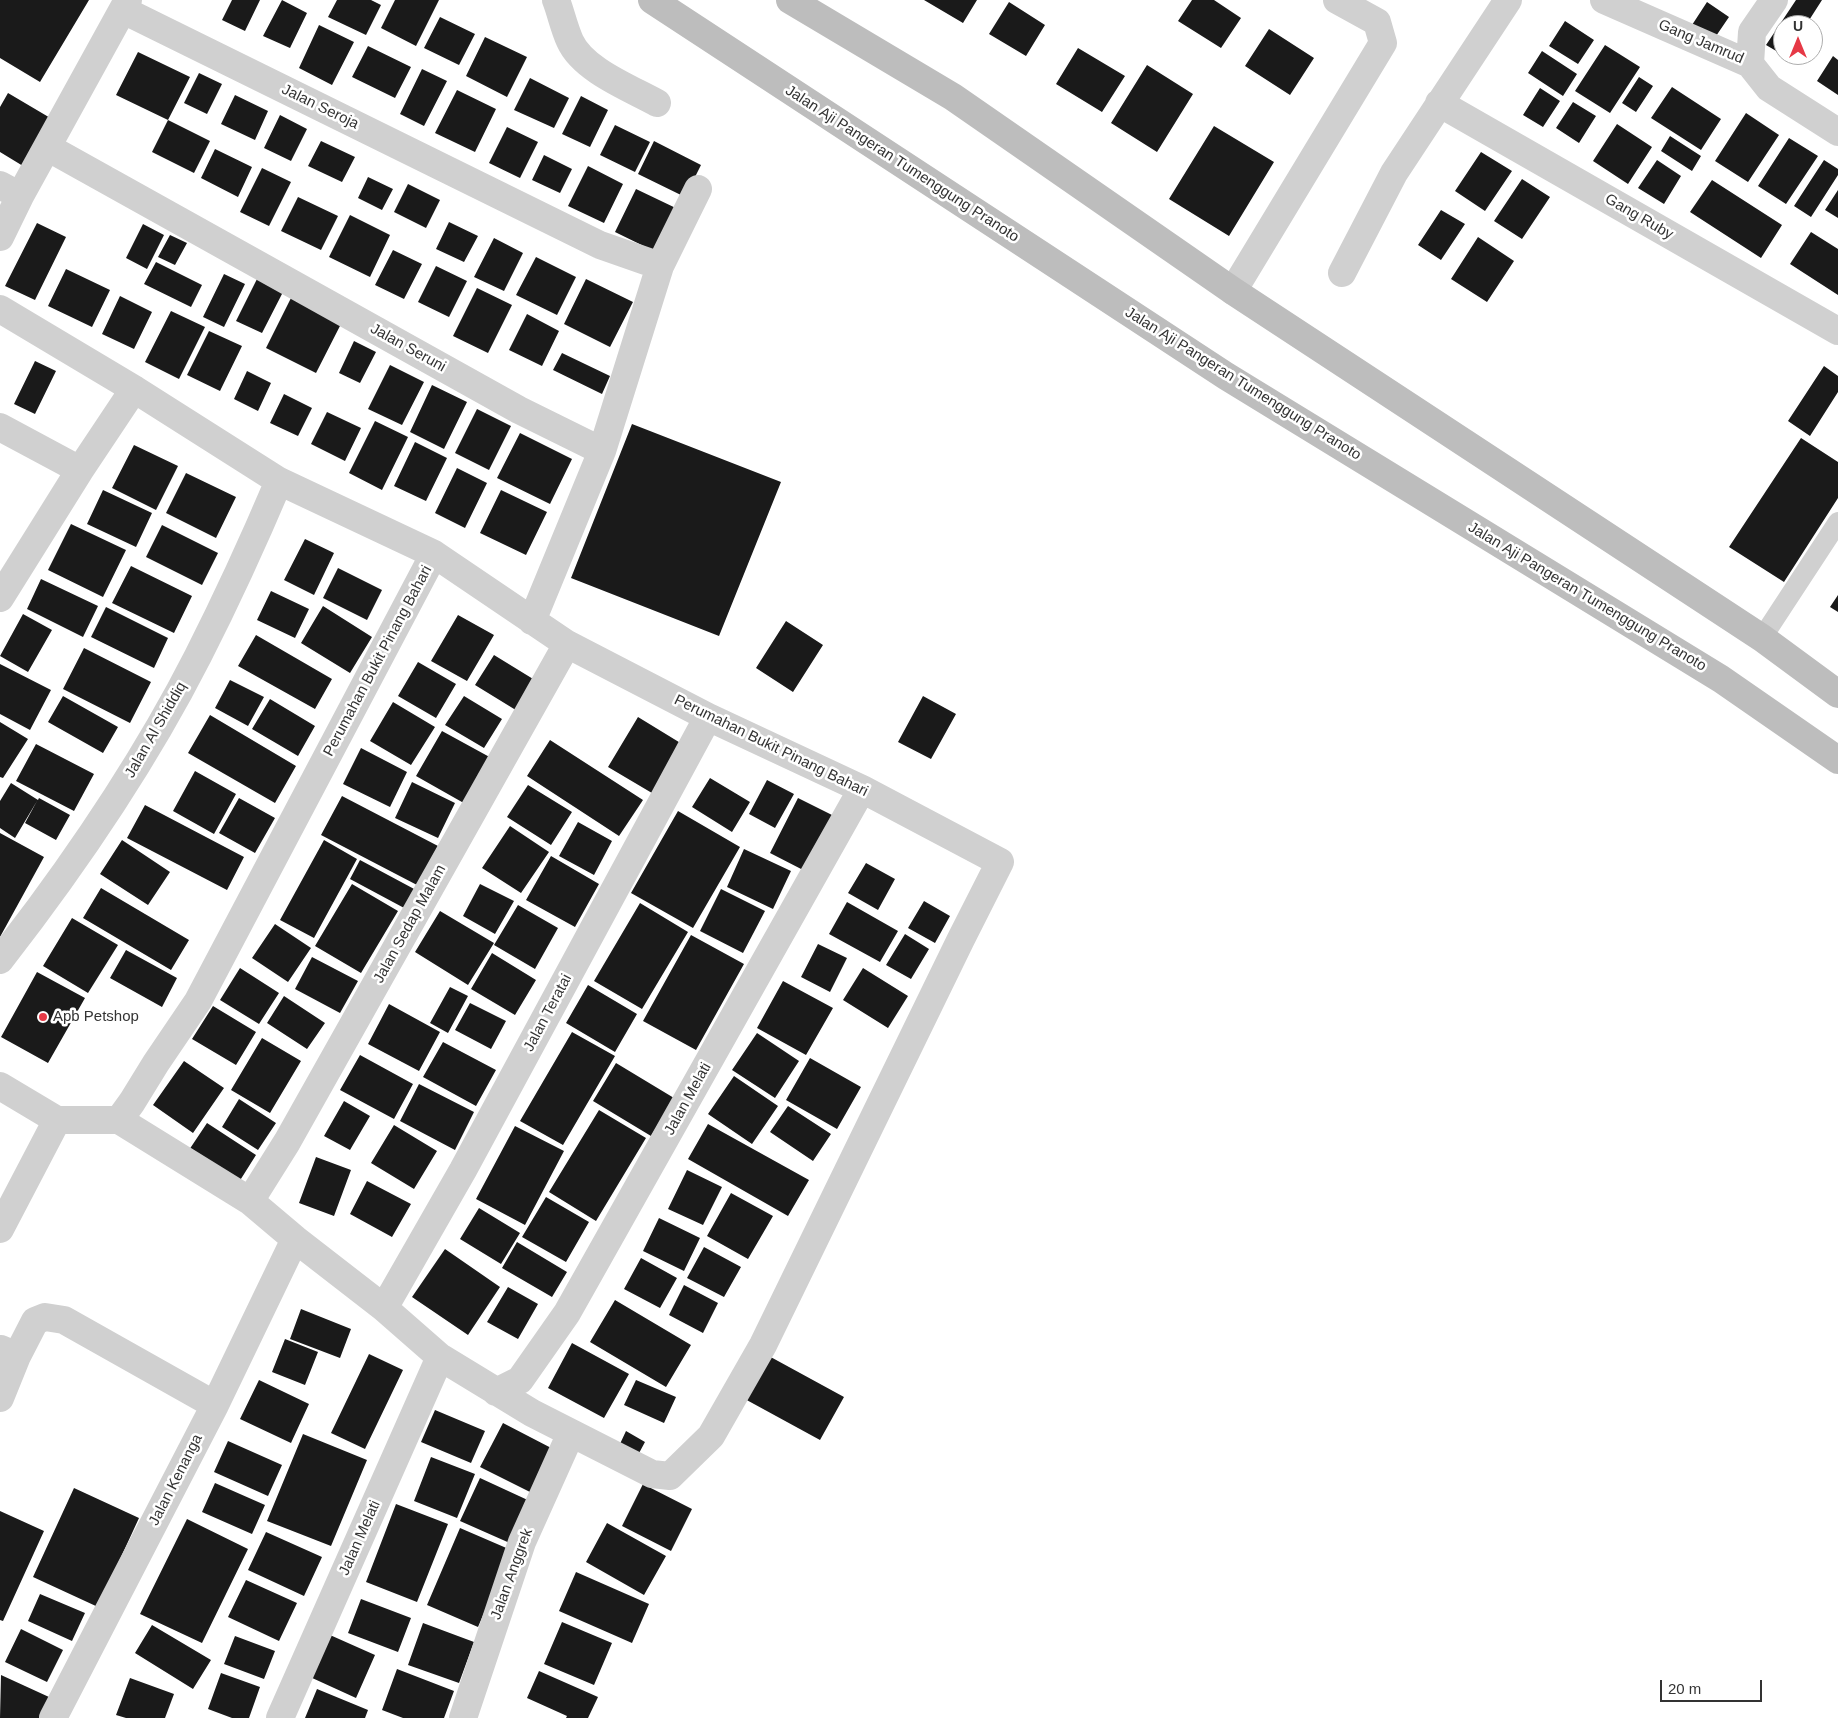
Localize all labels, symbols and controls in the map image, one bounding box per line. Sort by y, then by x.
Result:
north arrow [1773,15,1823,65]
street label: Gang Jamrud [1656,16,1746,68]
text: U [1793,18,1803,34]
street label: Jalan Seroja [279,81,361,133]
street label: Jalan Aji Pangeran Tumenggung Pranoto [782,82,1022,246]
street label: Gang Ruby [1602,190,1676,244]
street label: Jalan Aji Pangeran Tumenggung Pranoto [1122,304,1364,464]
street label: Jalan Seruni [367,320,449,376]
street label: Jalan Aji Pangeran Tumenggung Pranoto [1465,519,1709,675]
street label: Perumahan Bukit Pinang Bahari [320,563,436,759]
street label: Jalan Al Shiddiq [121,679,191,781]
street label: Perumahan Bukit Pinang Bahari [671,691,871,801]
street label: Jalan Sedap Malam [370,862,450,986]
street label: Jalan Teratai [520,971,576,1055]
place label: Apb Petshop [53,1008,139,1026]
marker: Apb Petshop [37,1011,49,1023]
street label: Jalan Melati [661,1060,715,1138]
street label: Jalan Kenanga [145,1431,207,1529]
street label: Jalan Melati [336,1498,384,1578]
street label: Jalan Anggrek [487,1526,537,1622]
scale bar [1663,1670,1766,1702]
text: 20 m [1668,1680,1701,1697]

